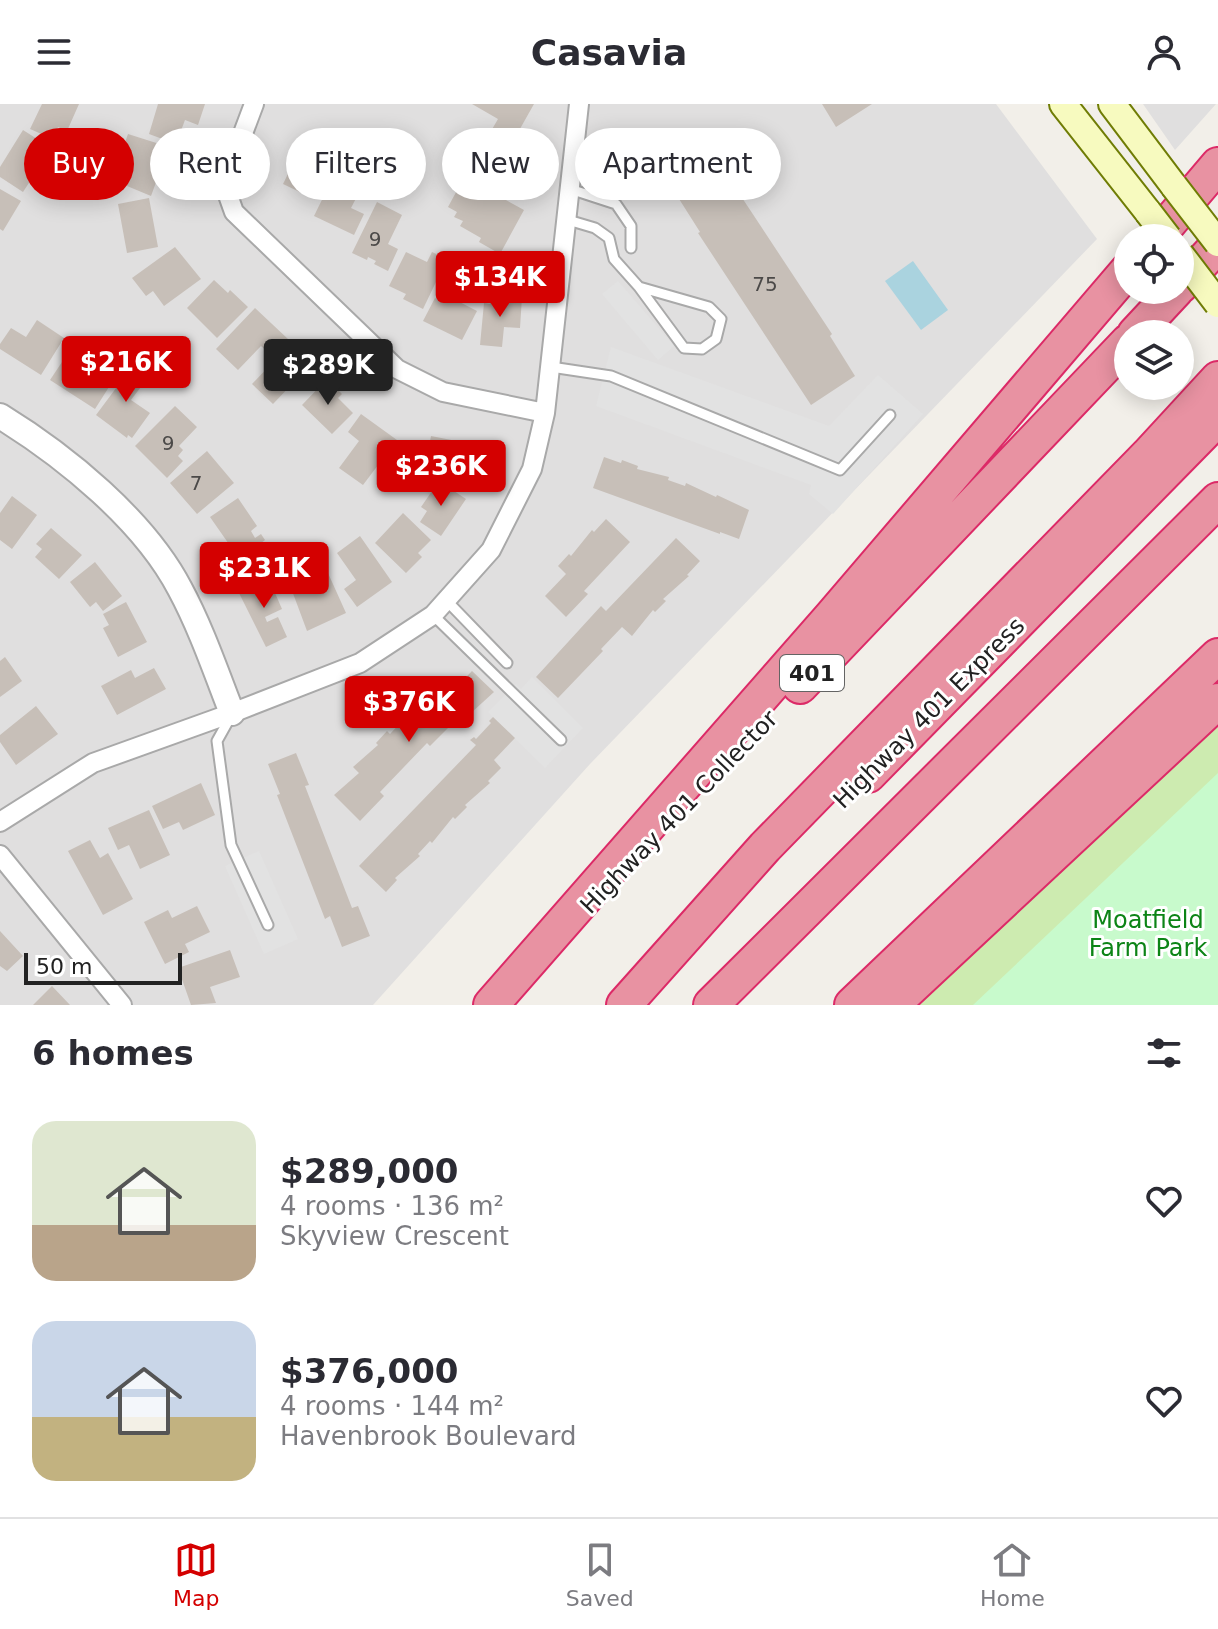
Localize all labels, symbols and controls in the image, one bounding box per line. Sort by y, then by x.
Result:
icon: menu [32,30,76,74]
icon: person [1142,30,1186,74]
text: Casavia [531,32,687,73]
chip: Buy [24,128,134,200]
chip: Rent [150,128,270,200]
chip: Filters [286,128,426,200]
chip: New [442,128,559,200]
chip: Apartment [575,128,781,200]
map controls [1114,224,1194,400]
button: locate [1114,224,1194,304]
house number: 9 [369,227,381,251]
pin: $134K [444,251,556,319]
text: $134K [454,262,546,292]
house number: 75 [752,272,778,296]
button: layers [1114,320,1194,400]
pin: $216K [70,336,182,404]
pin: $289K [272,339,384,407]
text: $216K [80,347,172,377]
text: $289K [282,350,374,380]
house number: 9 [162,431,174,455]
pin: $236K [385,440,497,508]
text: $236K [395,451,487,481]
house number: 7 [190,471,202,495]
pin: $231K [208,542,320,610]
text: $231K [218,553,310,583]
street label: Highway 401 Express [828,612,1030,814]
road number: 401 [780,655,844,691]
pin: $376K [353,676,465,744]
text: $376K [363,687,455,717]
street label: Highway 401 Collector [575,705,783,919]
park label: Moatfield Farm Park [1089,906,1207,962]
scale bar [24,949,182,985]
text: 50 m [36,954,92,979]
icon: filters [1142,1031,1186,1075]
text: 6 homes [32,1033,194,1073]
text: $289,000 [280,1151,459,1191]
icon: home [96,1153,192,1249]
icon: heart [1142,1179,1186,1223]
text: 4 rooms · 136 m² [280,1191,504,1221]
text: Skyview Crescent [280,1221,509,1251]
text: $376,000 [280,1351,459,1391]
icon: home [96,1353,192,1449]
icon: heart [1142,1379,1186,1423]
text: 4 rooms · 144 m² [280,1391,504,1421]
text: Havenbrook Boulevard [280,1421,577,1451]
tab: Map [173,1538,220,1611]
tab: Saved [566,1538,634,1611]
tab: Home [980,1538,1045,1611]

